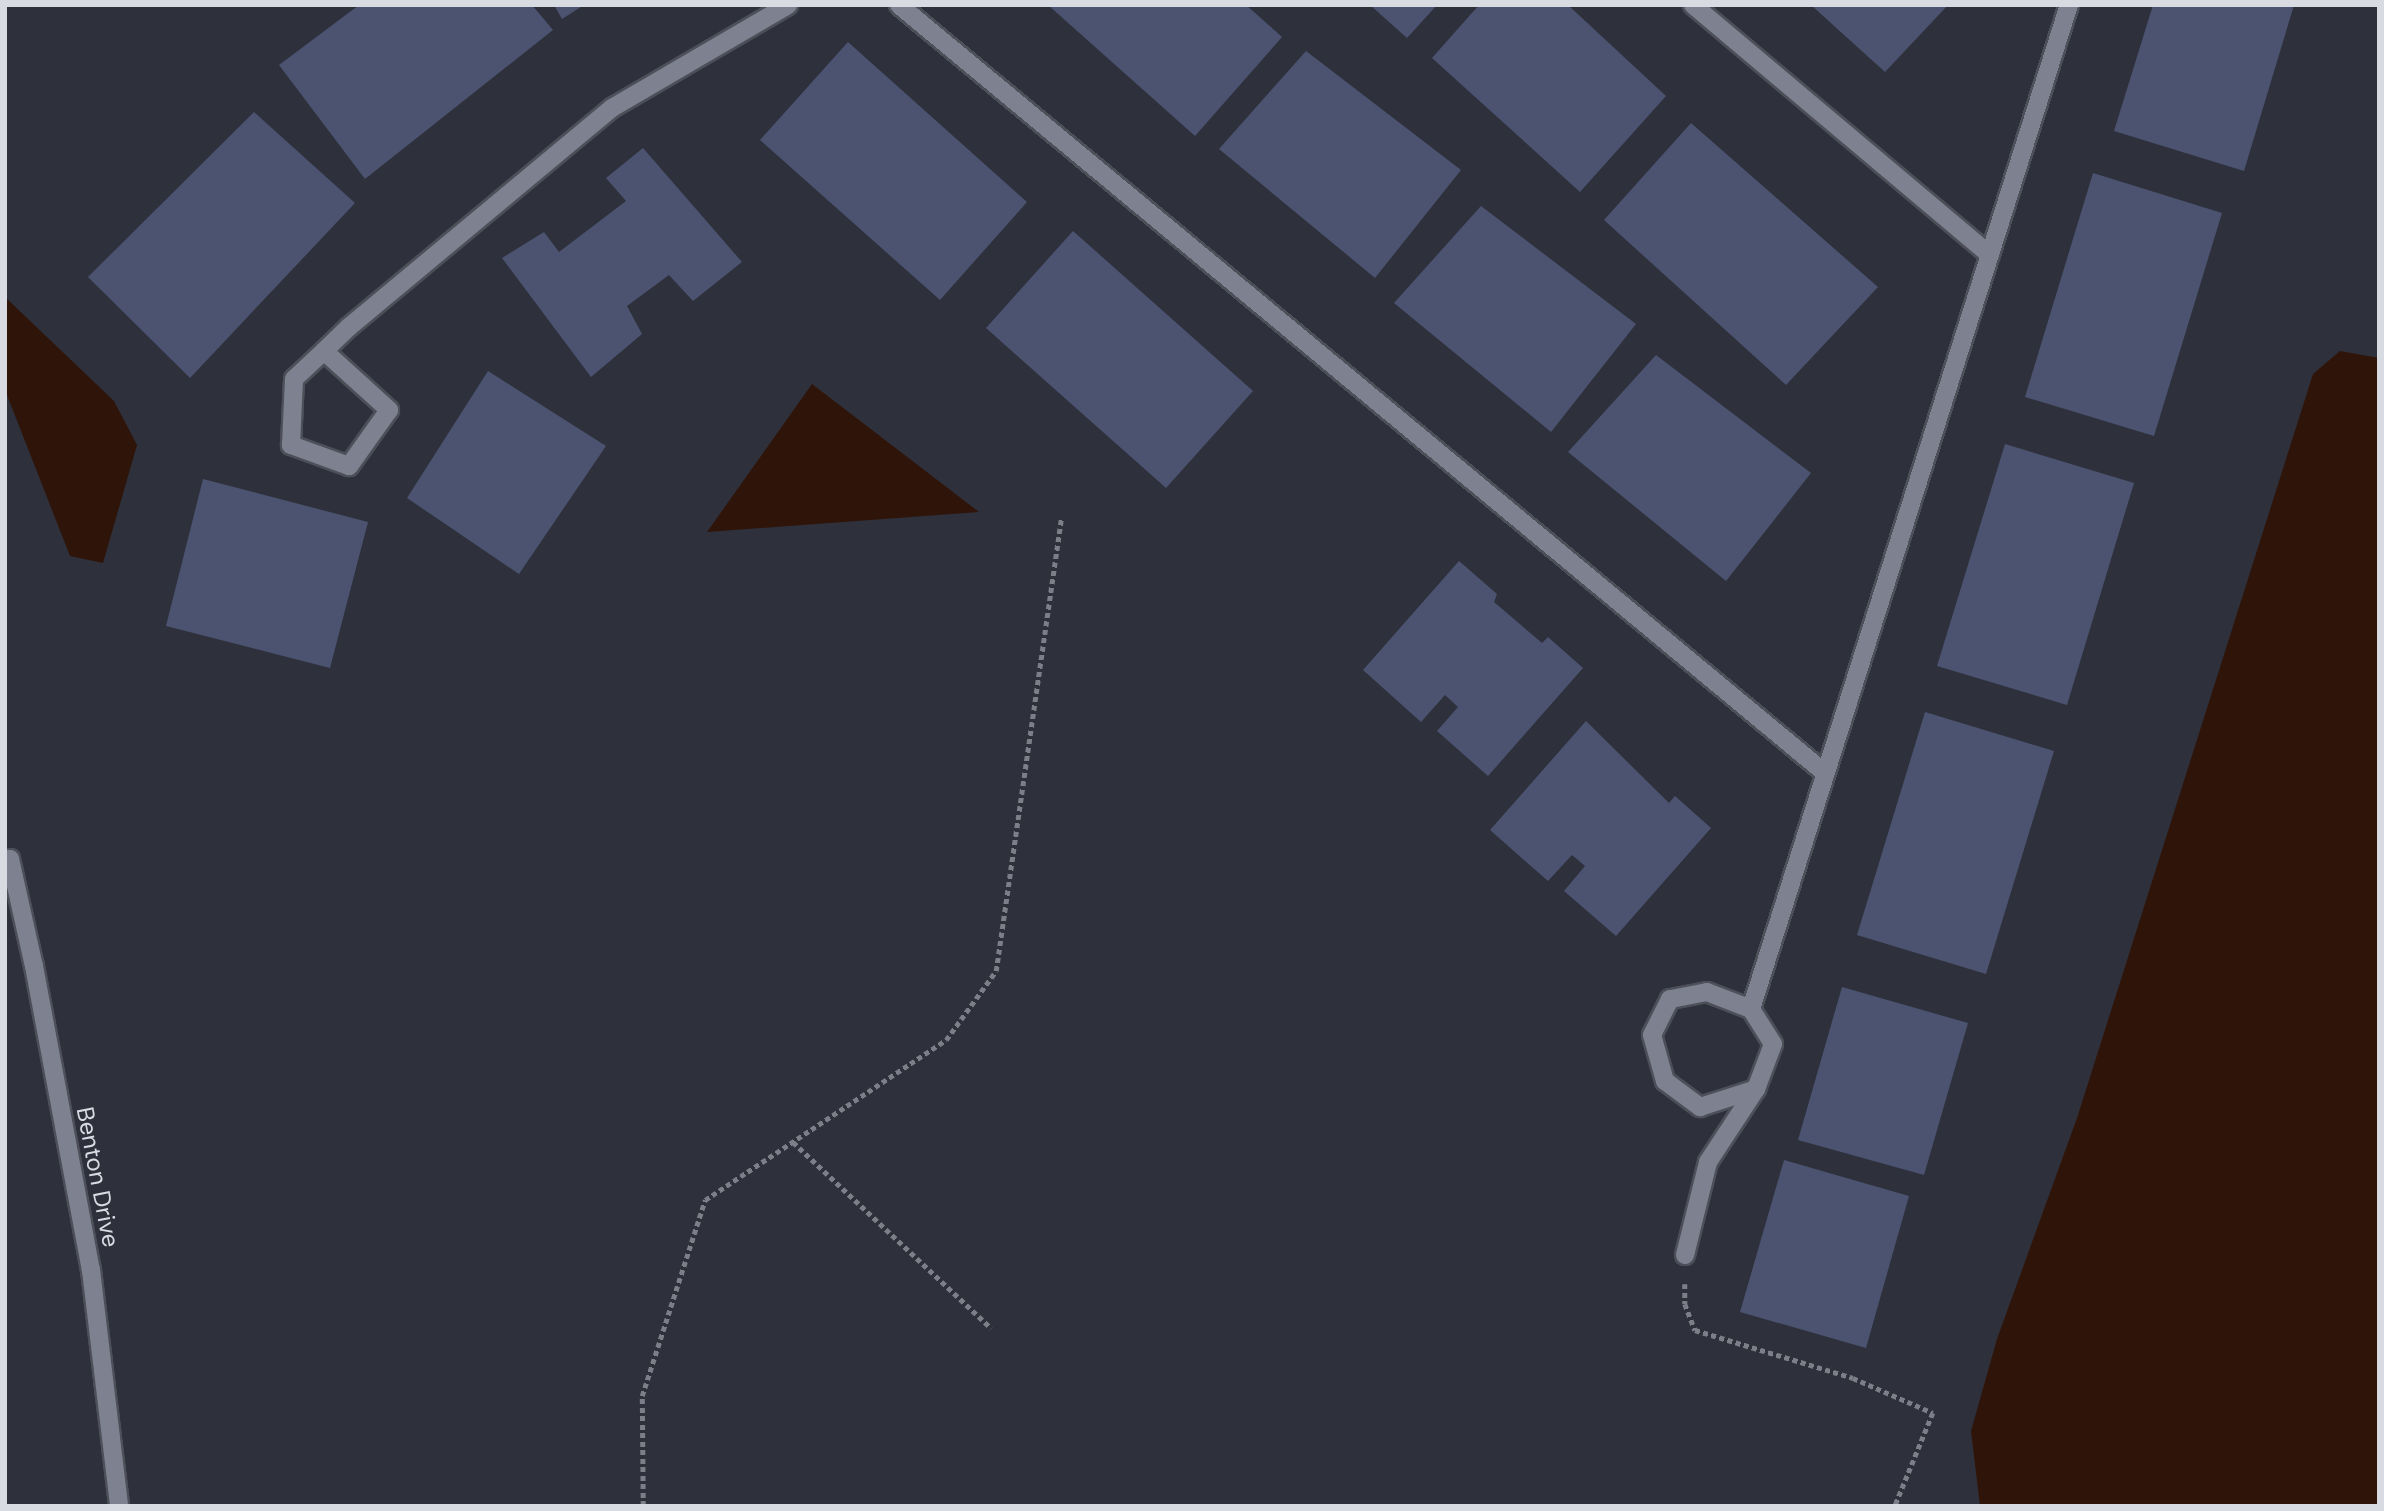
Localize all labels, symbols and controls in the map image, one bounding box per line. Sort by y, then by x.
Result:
street label: Benton Drive [70,1104,126,1250]

